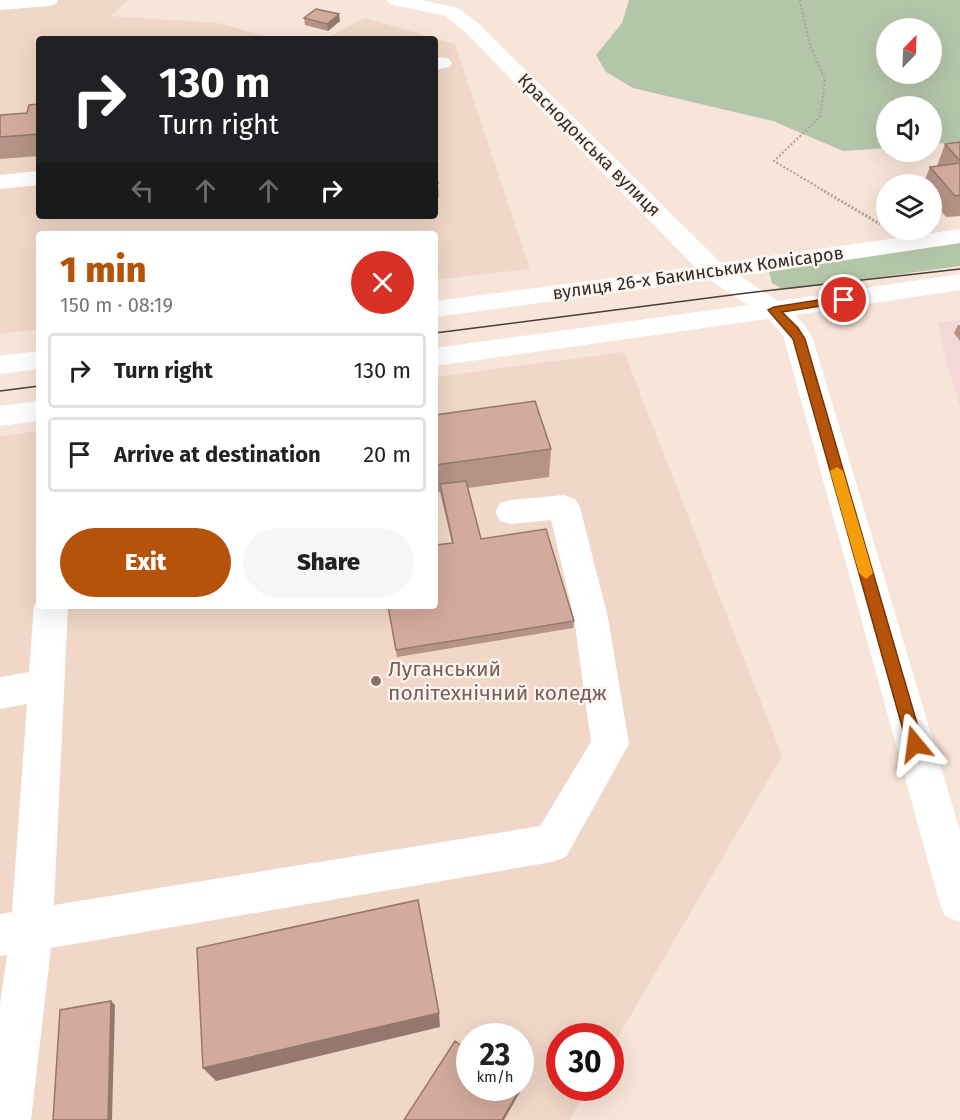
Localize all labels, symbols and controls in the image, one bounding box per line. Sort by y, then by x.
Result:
north arrow [876,18,942,84]
map controls [876,18,942,240]
text: 130 m [159,58,270,108]
icon: right [60,60,138,138]
street label: Краснодонська вулиця [513,69,665,221]
button: sound [876,96,942,162]
text: Turn right [159,109,279,141]
icon: left [126,174,159,207]
icon: ahead [189,174,222,207]
icon: ahead [252,174,285,207]
icon: right [315,174,348,207]
button: layers [876,174,942,240]
street label: вулиця 26-х Бакинських Комісаров [551,242,845,304]
text: 1 min [60,248,146,292]
button: close [351,251,414,314]
pin [818,274,869,325]
icon: arrive [827,283,860,316]
text: 150 m · 08:19 [60,293,173,317]
icon: right [63,354,96,387]
text: Turn right [114,357,213,384]
text: 130 m [354,357,411,384]
icon: arrive [63,438,96,471]
text: Arrive at destination [114,441,321,468]
text: 20 m [363,441,411,468]
button: Exit [60,528,231,597]
button: Share [243,528,414,597]
place label: Луганський політехнічний коледж [388,656,607,706]
marker: Луганський політехнічний коледж [369,674,383,688]
position arrow [883,712,947,776]
speed limit sign: 30 [546,1023,624,1101]
text: 23 [480,1037,510,1073]
text: km/h [476,1068,514,1086]

